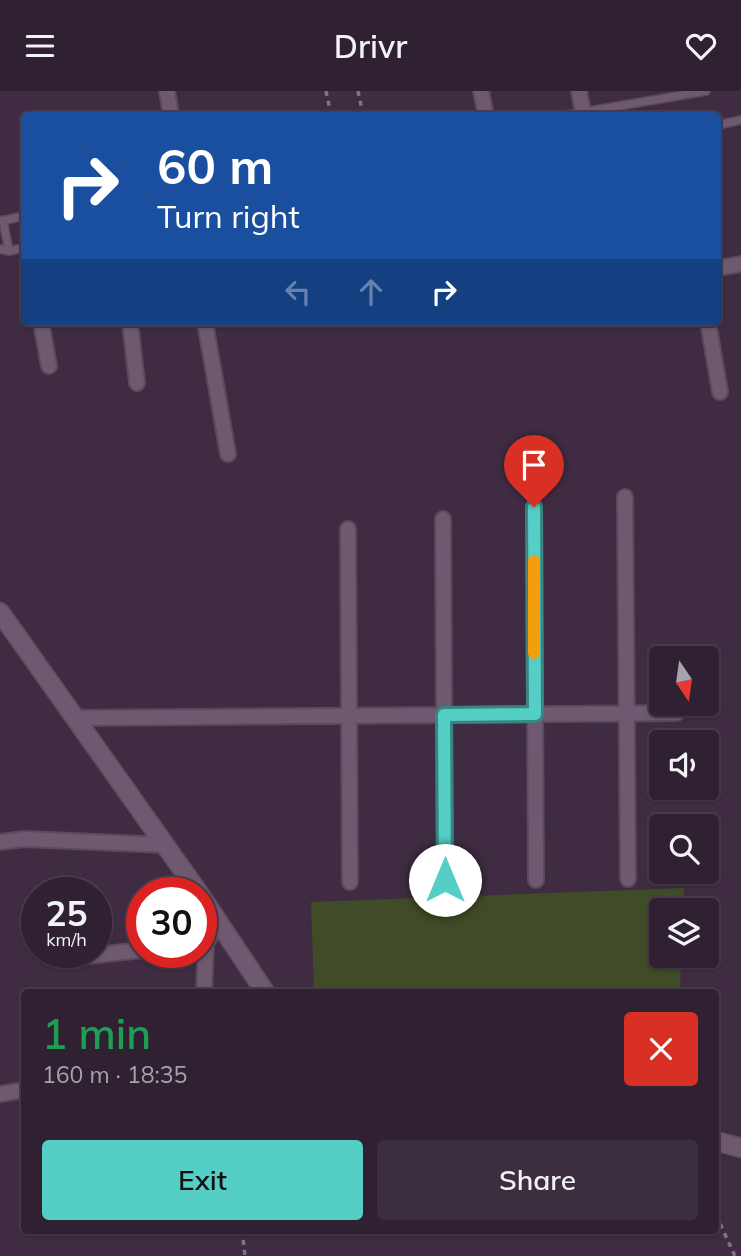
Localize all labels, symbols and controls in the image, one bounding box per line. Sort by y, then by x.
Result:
text: Drivr [334,26,407,66]
icon: menu [21,27,59,65]
icon: heart [682,27,720,65]
text: 60 m [157,135,273,196]
icon: right [42,140,133,231]
text: Turn right [157,196,300,236]
icon: left [279,273,317,311]
icon: ahead [352,273,390,311]
icon: right [425,273,463,311]
pin [504,435,564,507]
icon: arrive [515,446,553,484]
north arrow [649,646,719,716]
map controls [649,646,719,968]
button: sound [649,730,719,800]
button: search [649,814,719,884]
position arrow [408,843,482,917]
speed limit sign: 30 [126,877,217,968]
text: 25 [45,891,88,935]
button: layers [649,898,719,968]
text: km/h [46,928,87,951]
text: 1 min [42,1007,151,1060]
button: close [624,1012,698,1086]
text: 160 m · 18:35 [42,1060,187,1089]
button: Exit [42,1140,363,1220]
button: Share [377,1140,698,1220]

